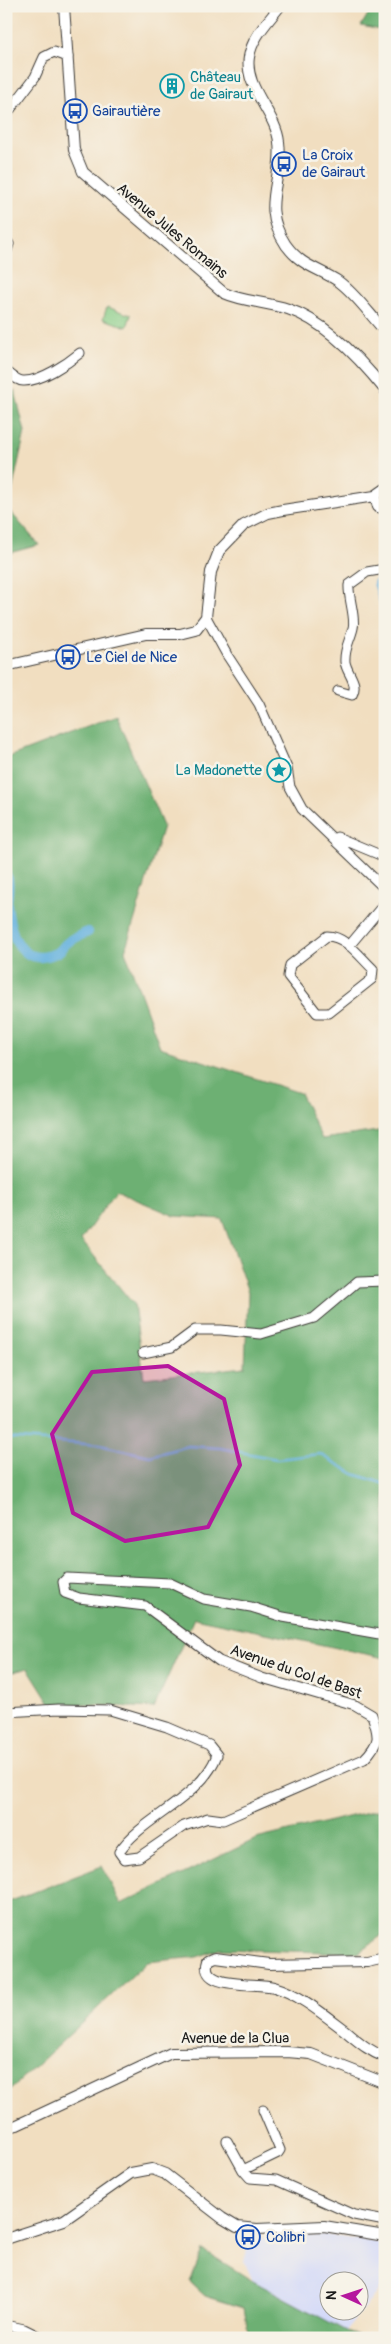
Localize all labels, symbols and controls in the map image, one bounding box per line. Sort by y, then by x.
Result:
place label: Château de Gairaut [190,68,254,104]
building icon: Château de Gairaut [159,73,185,99]
bus stop icon: Gairautière [62,98,88,124]
place label: Gairautière [92,102,161,121]
place label: La Croix de Gairaut [302,146,366,182]
bus stop icon: La Croix de Gairaut [271,151,297,177]
street label: Avenue Jules Romains [113,179,232,283]
bus stop icon: Le Ciel de Nice [55,644,81,670]
place label: Le Ciel de Nice [86,648,178,667]
place icon: La Madonette [266,757,292,783]
place label: La Madonette [175,761,263,780]
street label: Avenue du Col de Bast [228,1641,365,1704]
street label: Avenue de la Clua [181,2029,289,2048]
bus stop icon: Colibri [235,2224,261,2250]
place label: Colibri [266,2228,305,2247]
north arrow [318,2272,368,2322]
text: N [323,2290,340,2301]

